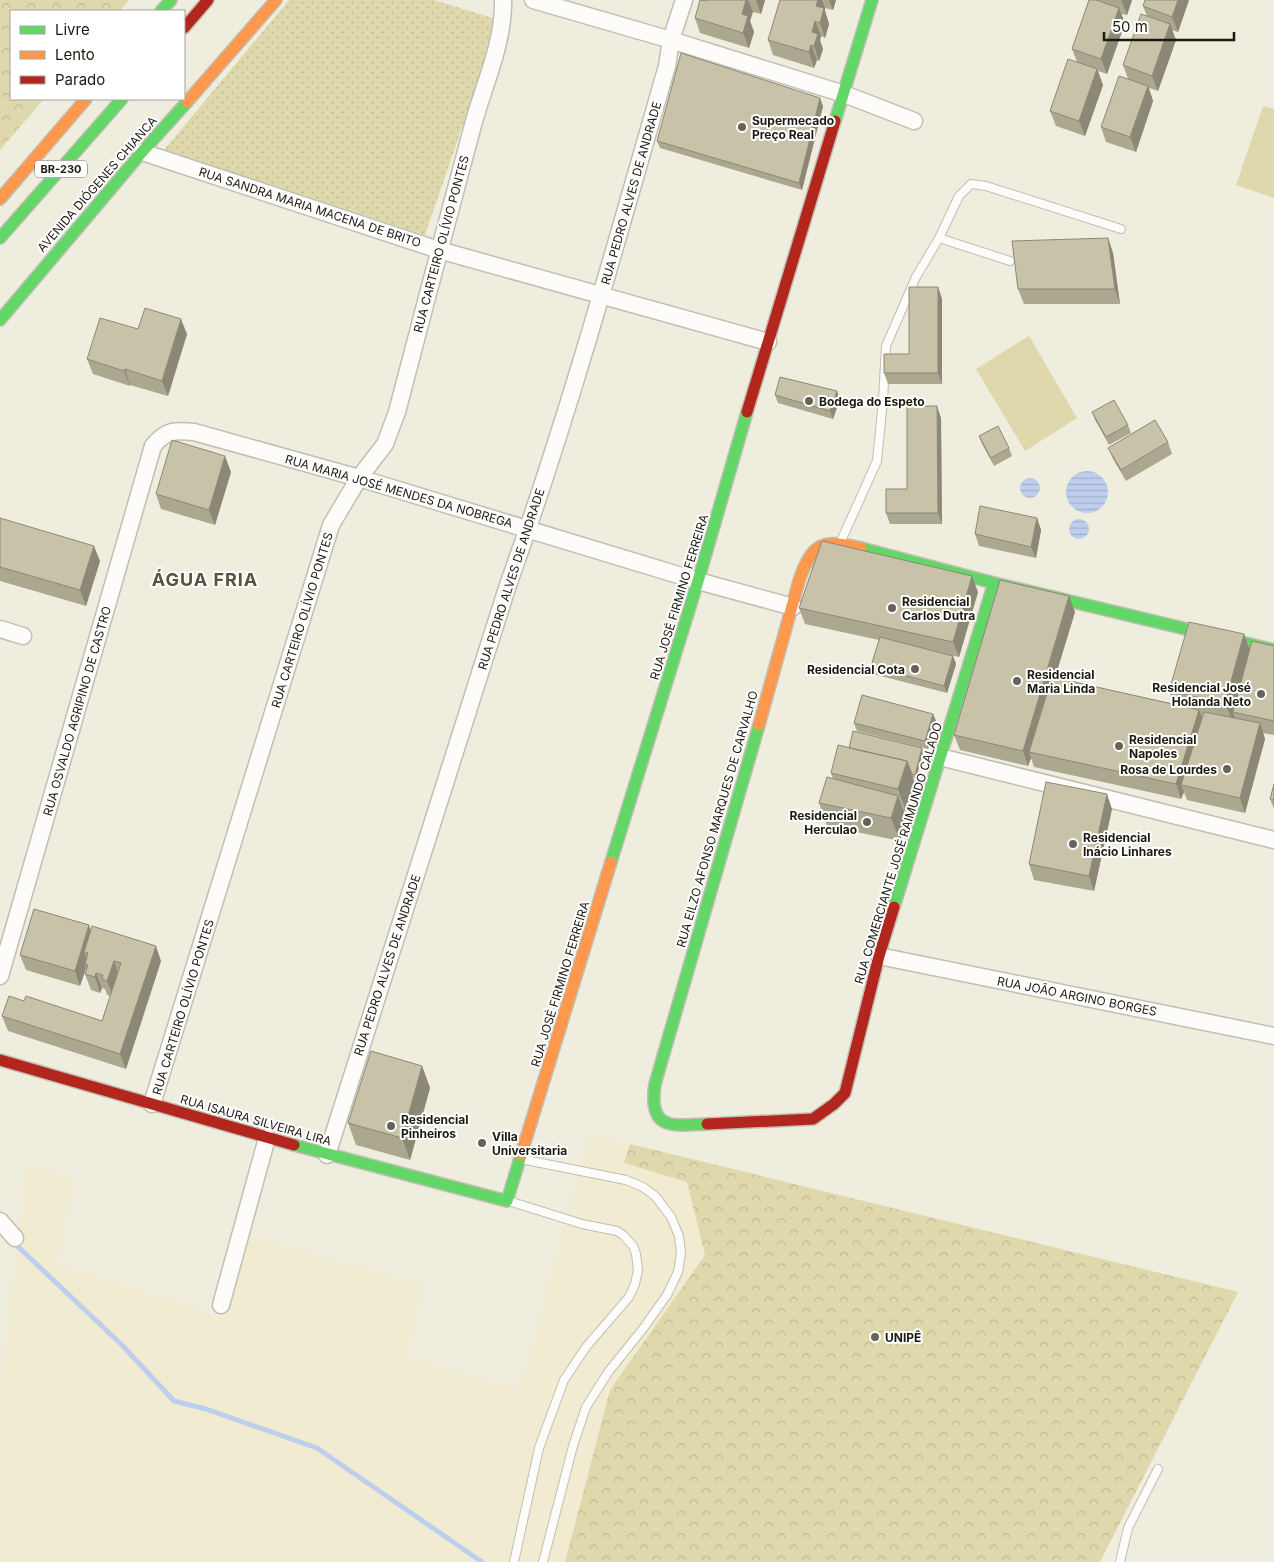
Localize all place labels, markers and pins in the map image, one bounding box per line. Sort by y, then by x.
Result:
place label: Supermecado Preço Real [752,113,834,142]
marker: Supermecado Preço Real [736,121,748,133]
place label: Bodega do Espeto [819,394,925,409]
marker: Bodega do Espeto [803,395,815,407]
place label: Residencial Carlos Dutra [902,594,975,623]
marker: Residencial Carlos Dutra [886,602,898,614]
place label: Residencial Cota [807,662,905,677]
marker: Residencial Cota [909,663,921,675]
place label: Residencial Maria Linda [1027,667,1095,696]
marker: Residencial Maria Linda [1011,675,1023,687]
place label: Residencial José Holanda Neto [1152,680,1251,709]
marker: Residencial José Holanda Neto [1255,688,1267,700]
place label: Residencial Napoles [1129,732,1197,761]
marker: Residencial Napoles [1113,740,1125,752]
place label: Rosa de Lourdes [1120,762,1217,777]
marker: Rosa de Lourdes [1221,763,1233,775]
place label: Residencial Herculao [789,808,857,837]
marker: Residencial Herculao [861,816,873,828]
place label: Residencial Inácio Linhares [1083,830,1172,859]
marker: Residencial Inácio Linhares [1067,838,1079,850]
place label: Residencial Pinheiros [401,1112,469,1141]
marker: Residencial Pinheiros [385,1120,397,1132]
place label: Villa Universitaria [492,1129,567,1158]
marker: Villa Universitaria [476,1137,488,1149]
place label: UNIPÊ [885,1330,921,1345]
marker: UNIPÊ [869,1331,881,1343]

